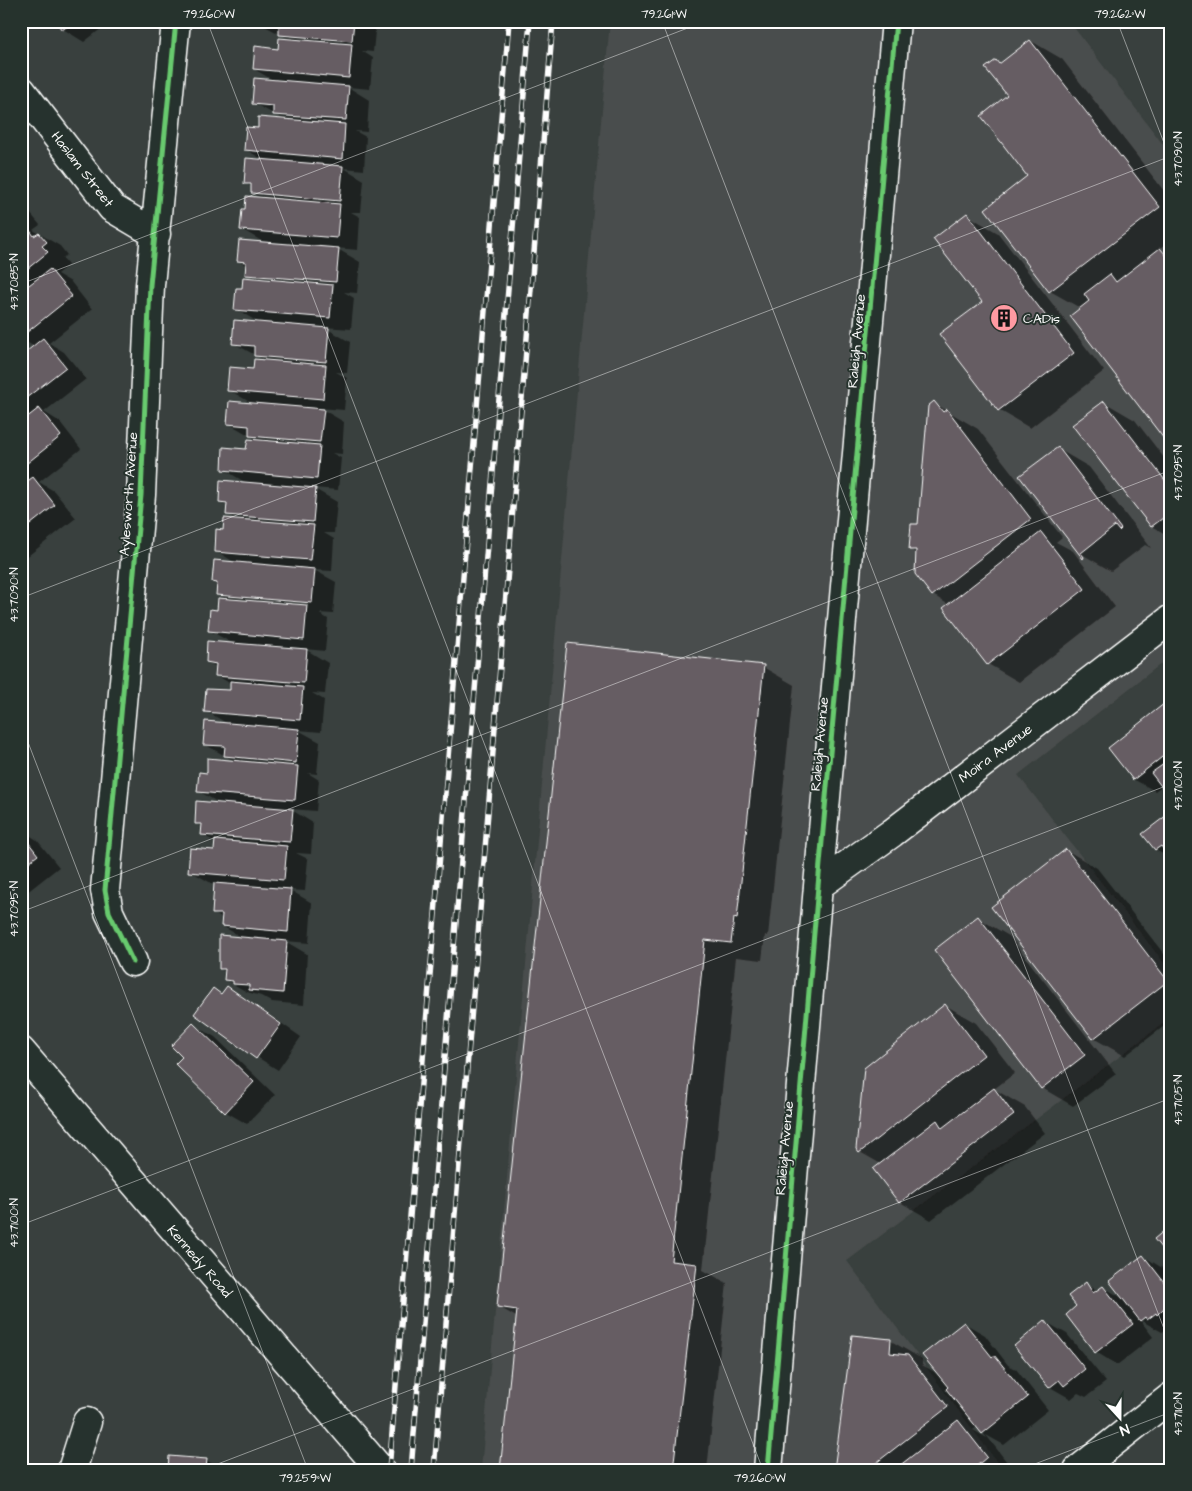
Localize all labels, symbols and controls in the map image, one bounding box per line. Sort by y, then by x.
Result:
text: 79.260°W [183,6,236,23]
text: 79.261°W [641,6,688,23]
text: 79.262°W [1094,6,1146,23]
street label: Haslam Street [46,127,119,212]
text: 43.7090°N [1170,131,1187,187]
text: 43.7085°N [6,253,23,311]
street label: Raleigh Avenue [843,293,871,389]
building icon: CADis [989,303,1019,333]
place label: CADis [1023,309,1060,329]
street label: Aylesworth Avenue [115,431,143,557]
text: 43.7095°N [1170,444,1187,501]
text: 43.7090°N [6,567,23,623]
street label: Raleigh Avenue [806,696,834,792]
street label: Moira Avenue [955,719,1037,788]
text: 43.7100°N [1170,760,1187,811]
text: 43.7095°N [6,880,23,937]
text: 43.7105°N [1170,1074,1187,1126]
street label: Raleigh Avenue [771,1100,799,1196]
text: 43.7100°N [6,1197,23,1248]
street label: Kennedy Road [162,1221,236,1302]
text: 43.7110°N [1170,1391,1187,1436]
north arrow [1094,1394,1144,1444]
text: N [1116,1418,1132,1440]
text: 79.259°W [279,1470,332,1487]
text: 79.260°W [734,1470,787,1487]

